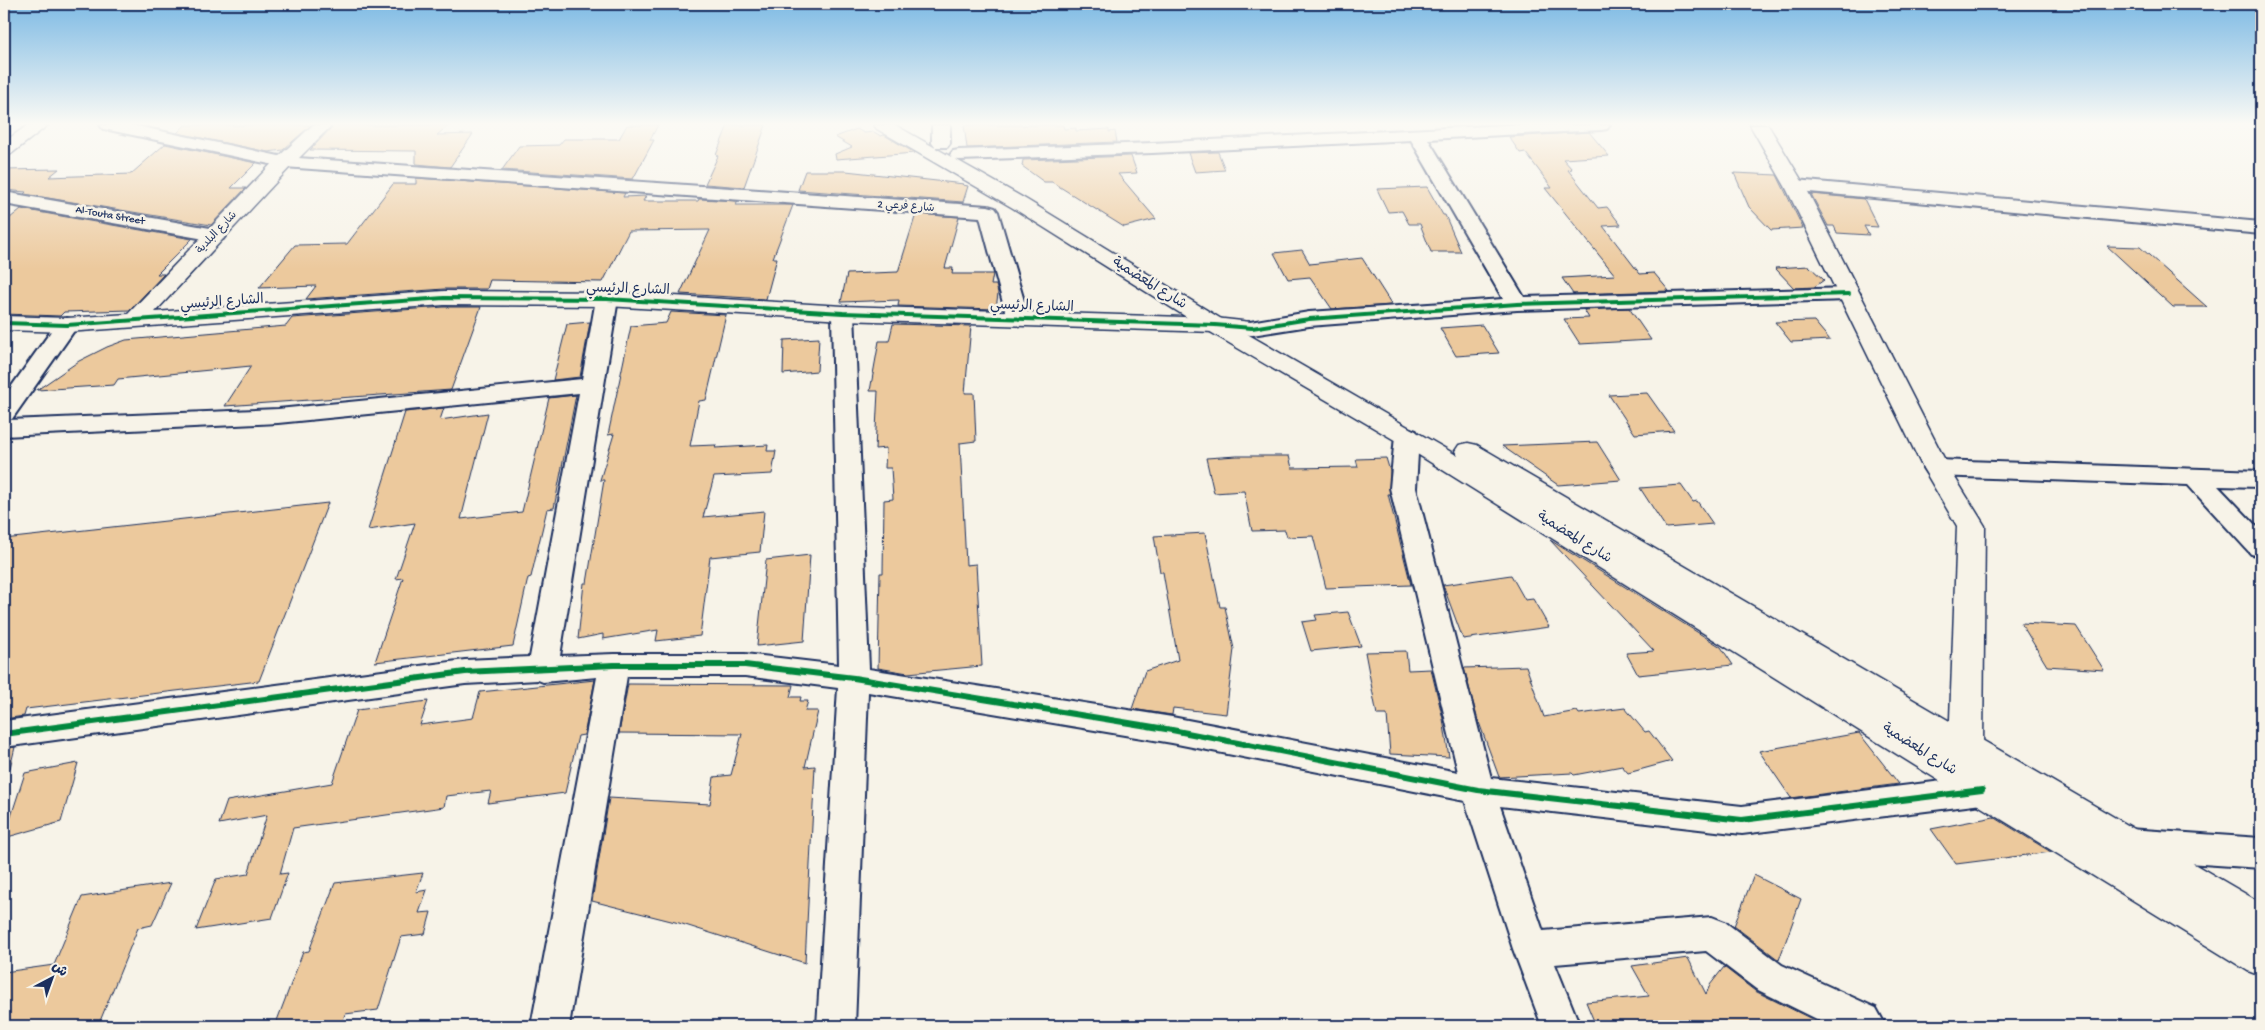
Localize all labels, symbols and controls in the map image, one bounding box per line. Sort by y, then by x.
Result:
street label: شارع فرعي 2 [877,198,935,218]
street label: Al-Touta Street [74,204,147,228]
street label: شارع البلدية [194,209,240,257]
street label: شارع المعضمية [1108,254,1190,314]
street label: الشارع الرئيسي [586,280,670,302]
street label: الشارع الرئيسي [180,292,264,316]
street label: الشارع الرئيسي [990,297,1074,319]
street label: شارع المعضمية [1533,508,1615,568]
street label: شارع المعضمية [1878,720,1960,780]
north arrow [28,952,78,1002]
text: ش [47,959,70,982]

